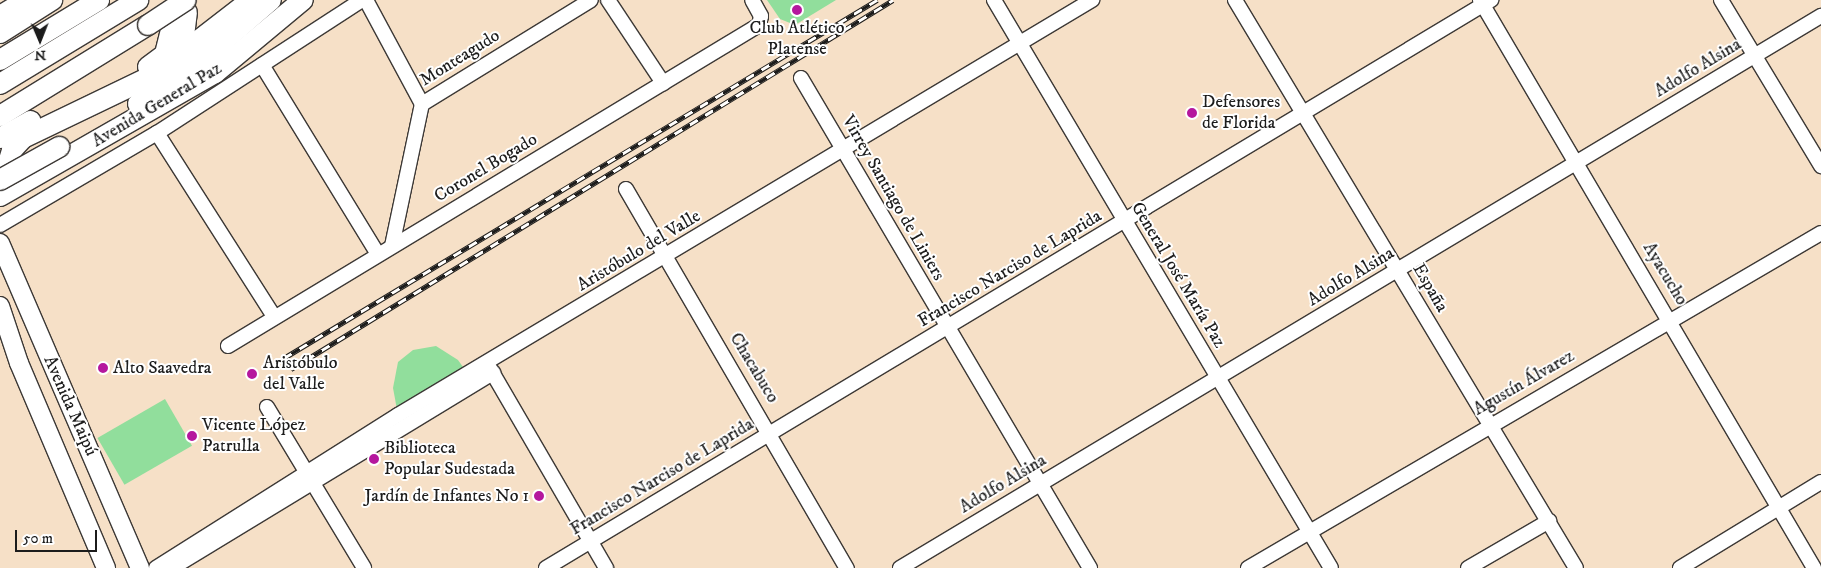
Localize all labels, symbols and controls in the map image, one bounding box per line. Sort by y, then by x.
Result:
marker: Club Atlético Platense [791,4,803,16]
north arrow [15,15,65,65]
place label: Club Atlético Platense [749,18,845,60]
street label: Monteagudo [416,25,504,91]
street label: Adolfo Alsina [1651,34,1745,102]
text: N [34,46,46,64]
street label: Avenida General Paz [88,58,226,152]
place label: Defensores de Florida [1202,92,1280,134]
marker: Defensores de Florida [1186,107,1198,119]
street label: Virrey Santiago de Liniers [837,112,949,284]
street label: Coronel Bogado [431,129,541,207]
street label: General José María Paz [1126,198,1230,352]
street label: Aristóbulo del Valle [573,206,705,296]
street label: Francisco Narciso de Laprida [914,206,1106,332]
street label: Ayacucho [1638,239,1692,309]
street label: Adolfo Alsina [1304,243,1398,311]
street label: España [1408,260,1452,316]
street label: Chacabuco [725,329,783,407]
street label: Agustín Álvarez [1470,345,1578,421]
street label: Avenida Maipú [38,353,102,459]
place label: Aristóbulo del Valle [263,353,338,396]
place label: Alto Saavedra [113,357,211,379]
marker: Alto Saavedra [97,362,109,374]
marker: Aristóbulo del Valle [245,367,259,381]
street label: Francisco Narciso de Laprida [566,414,758,540]
place label: Vicente López Patrulla [202,415,306,458]
marker: Vicente López Patrulla [186,430,198,442]
place label: Biblioteca Popular Sudestada [384,438,515,480]
street label: Adolfo Alsina [956,450,1050,518]
marker: Biblioteca Popular Sudestada [368,453,380,465]
place label: Jardín de Infantes No 1 [365,485,529,507]
marker: Jardín de Infantes No 1 [533,490,545,502]
scale bar [18,520,100,552]
text: 50 m [23,529,53,548]

